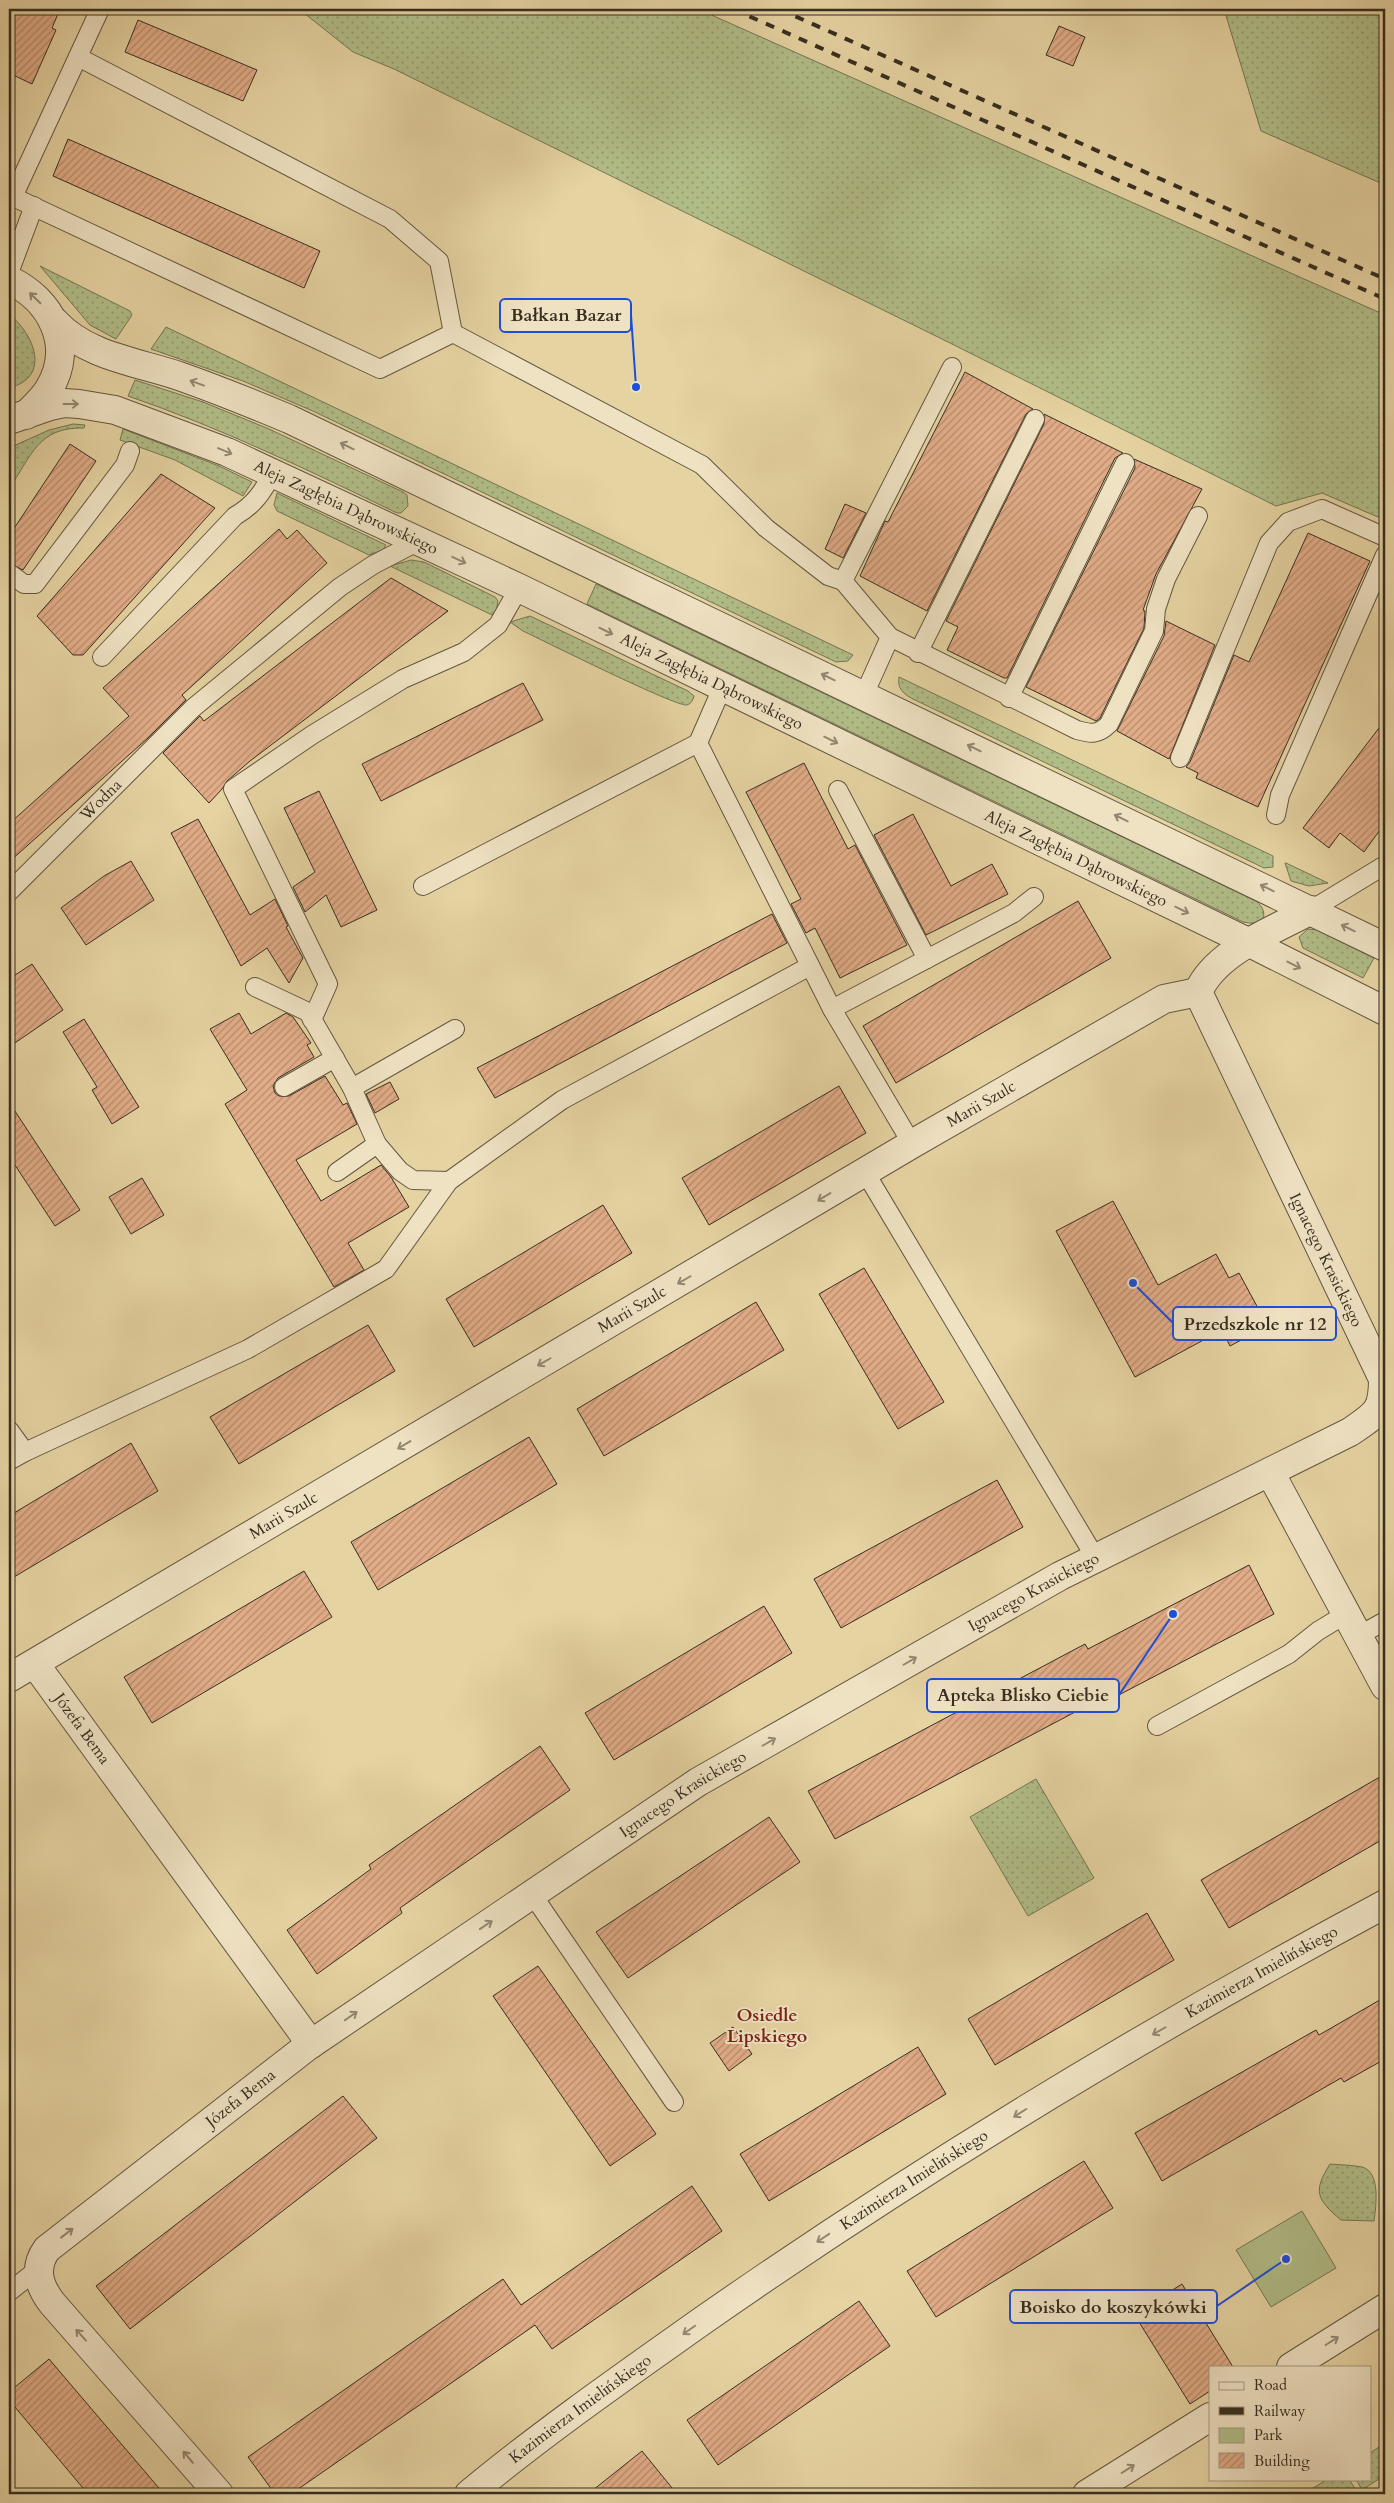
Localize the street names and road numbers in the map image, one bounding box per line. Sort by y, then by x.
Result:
street label: Aleja Zagłębia Dąbrowskiego [250,455,442,560]
street label: Aleja Zagłębia Dąbrowskiego [616,628,807,735]
street label: Wodna [74,774,127,827]
street label: Aleja Zagłębia Dąbrowskiego [981,805,1171,912]
street label: Marii Szulc [943,1076,1020,1133]
street label: Ignacego Krasickiego [1284,1189,1368,1331]
street label: Marii Szulc [594,1281,671,1338]
street label: Marii Szulc [245,1487,322,1545]
street label: Ignacego Krasickiego [964,1547,1103,1637]
street label: Józefa Bema [47,1687,115,1769]
street label: Ignacego Krasickiego [615,1746,751,1843]
street label: Kazimierza Imielińskiego [1181,1920,1342,2024]
street label: Józefa Bema [199,2064,280,2134]
street label: Kazimierza Imielińskiego [836,2124,993,2235]
street label: Kazimierza Imielińskiego [504,2349,656,2469]

